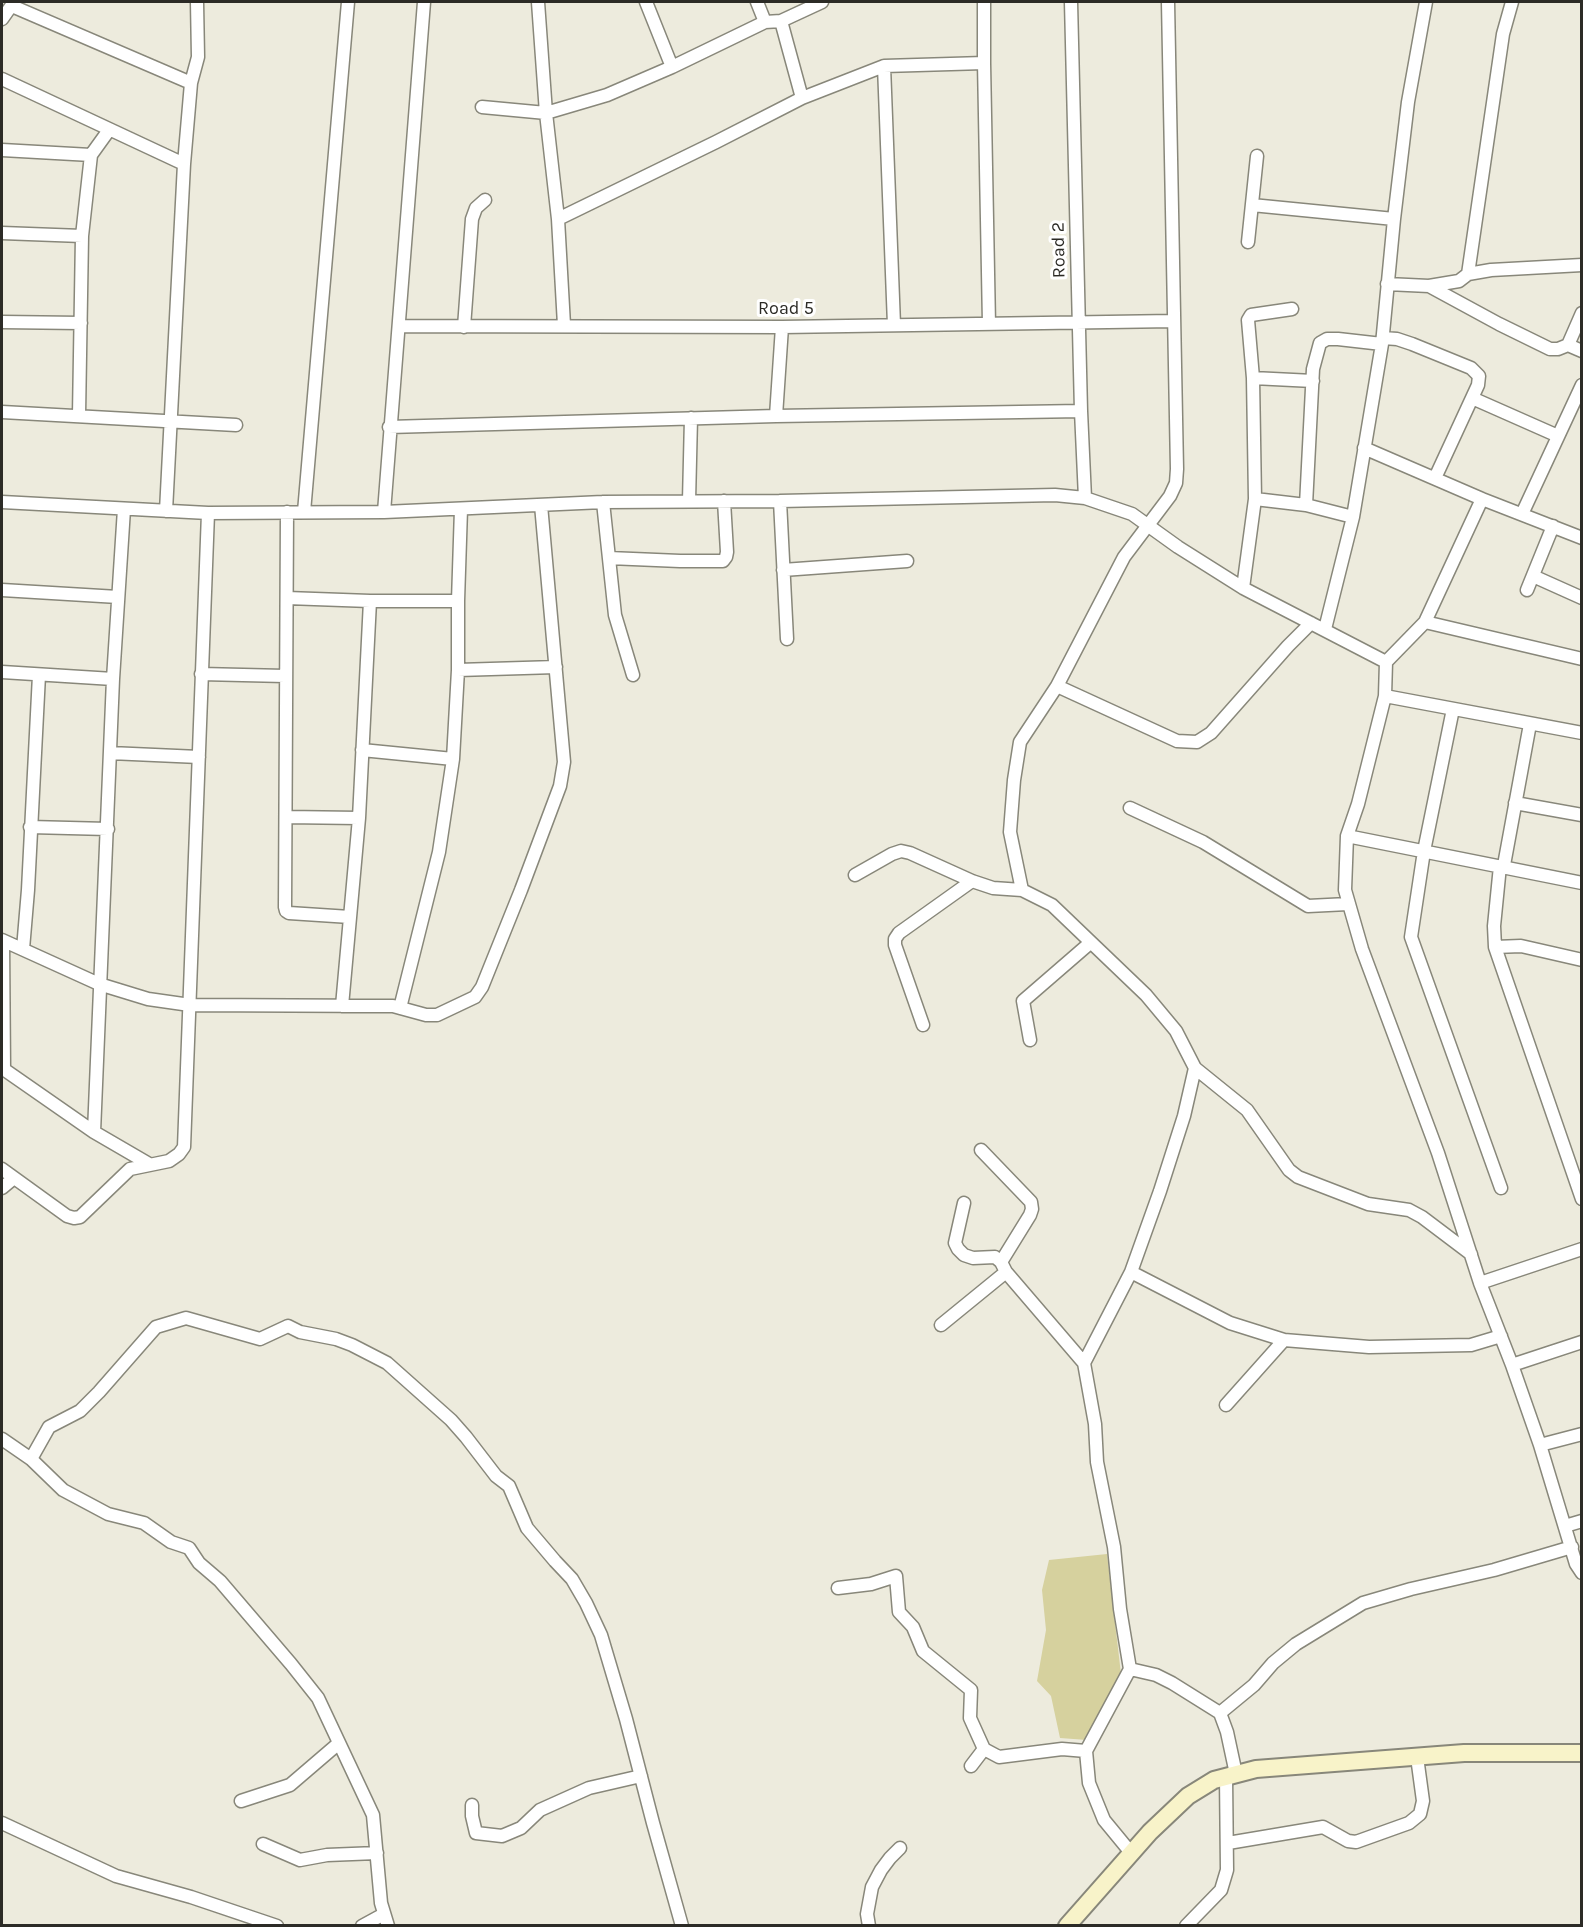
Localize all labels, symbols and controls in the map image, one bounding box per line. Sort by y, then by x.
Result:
street label: Road 2 [1048,222,1070,278]
street label: Road 5 [758,298,814,320]

